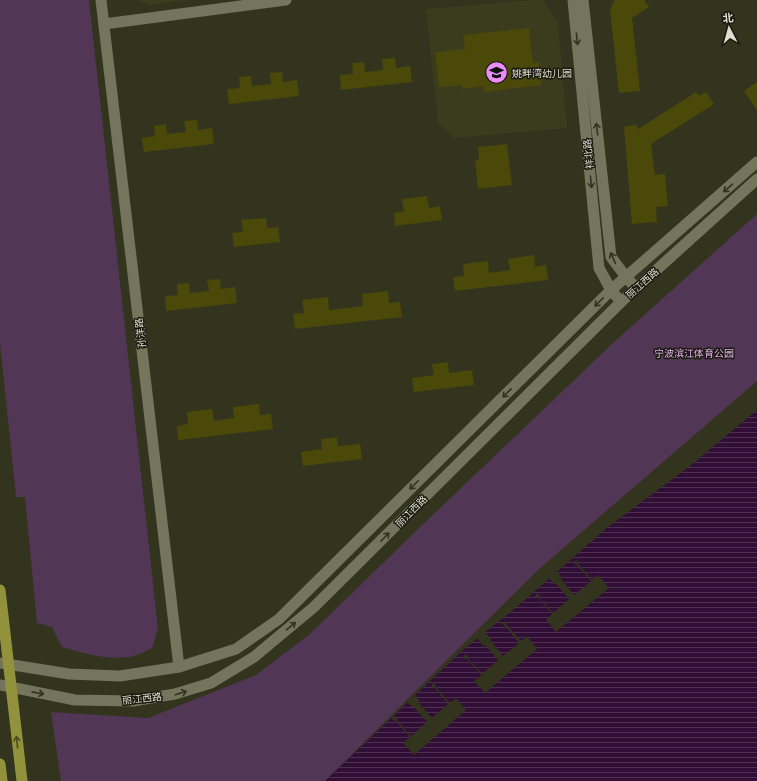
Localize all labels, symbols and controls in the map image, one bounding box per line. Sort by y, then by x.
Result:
north arrow [709,8,749,48]
text: 北 [722,12,734,25]
one-way arrow [573,32,580,45]
school or university icon: 姚畔湾幼儿园 [484,60,510,86]
place label: 姚畔湾幼儿园 [512,68,572,79]
one-way arrow [593,123,601,136]
street label: 祥北路 [581,138,596,169]
one-way arrow [587,175,595,188]
one-way arrow [722,183,733,192]
one-way arrow [609,252,616,264]
street label: 丽江西路 [624,266,661,301]
one-way arrow [594,297,604,307]
street label: 孙洋路 [133,317,148,348]
park label: 宁波滨江体育公园 [654,348,734,359]
one-way arrow [502,388,512,398]
one-way arrow [409,480,419,490]
street label: 丽江西路 [393,493,429,529]
one-way arrow [380,532,390,542]
one-way arrow [286,622,296,631]
one-way arrow [174,688,186,696]
one-way arrow [31,689,44,697]
street label: 丽江西路 [122,691,163,706]
one-way arrow [14,736,21,749]

